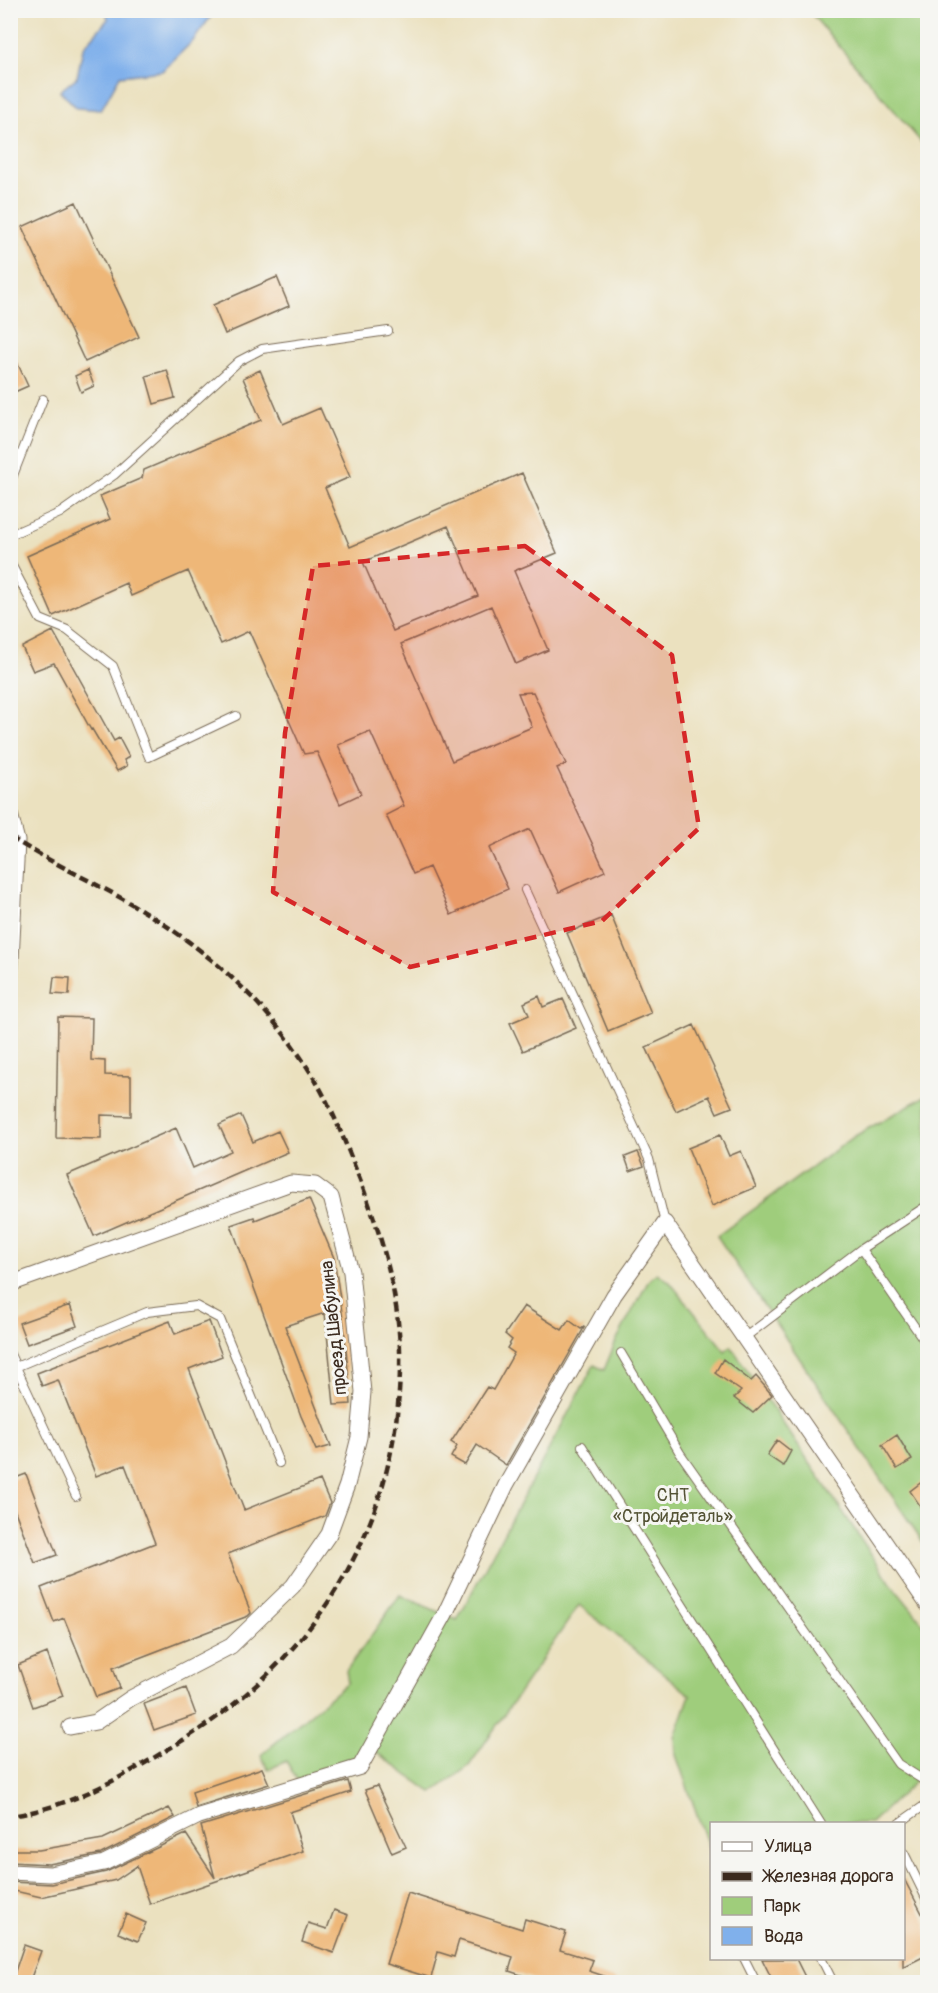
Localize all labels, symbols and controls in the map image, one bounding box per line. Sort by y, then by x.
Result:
street label: проезд Шабулина [316,1260,352,1396]
park label: СНТ «Стройдеталь» [613,1484,733,1528]
legend [710,1822,905,1960]
text: Улица [764,1835,812,1858]
text: Железная дорога [761,1865,894,1888]
text: Парк [764,1895,801,1918]
text: Вода [764,1925,803,1948]

